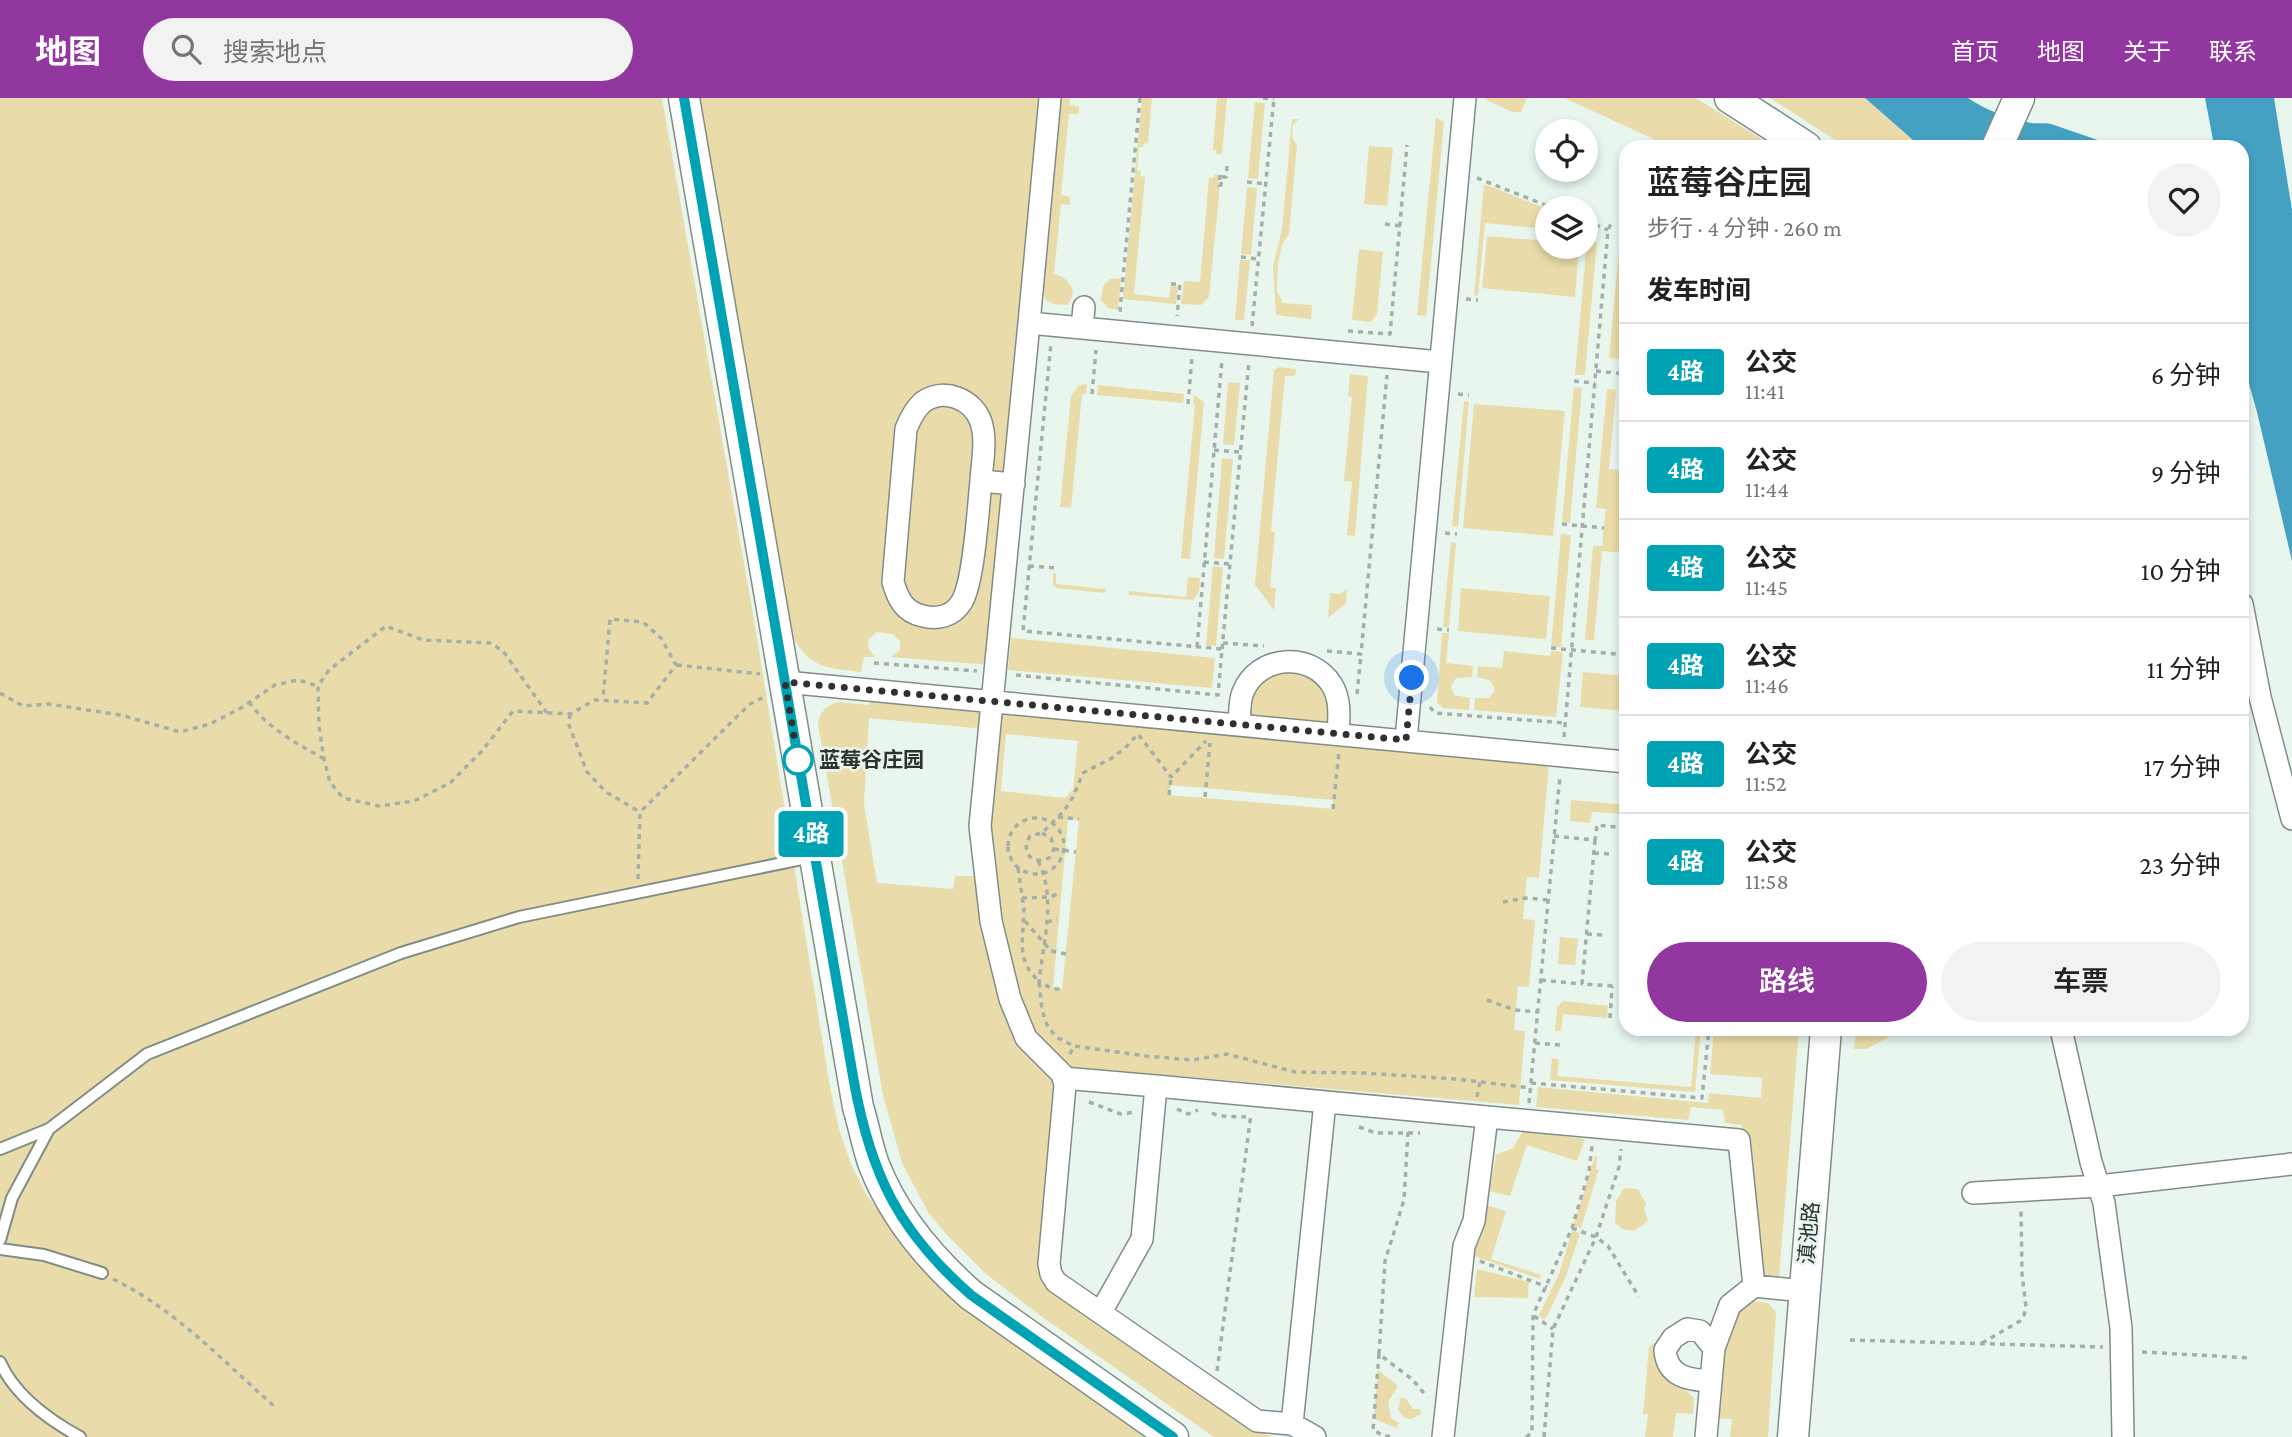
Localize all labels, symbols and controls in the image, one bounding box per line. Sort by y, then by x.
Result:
search box [143,18,633,81]
icon: search [167,30,205,68]
text: 地图 [35,33,101,70]
text: 搜索地点 [223,38,327,67]
text: 首页 [1951,38,1999,65]
text: 地图 [2037,38,2085,65]
text: 关于 [2123,38,2171,65]
text: 联系 [2209,38,2257,65]
map controls [1535,119,1598,259]
button: locate [1535,119,1598,182]
button: heart [2147,163,2221,237]
text: 蓝莓谷庄园 [1647,164,1812,201]
button: layers [1535,196,1598,259]
text: 步行 · 4 分钟 · 260 m [1647,215,1842,241]
text: 发车时间 [1647,276,1751,305]
text: 公交 [1745,348,1797,377]
text: 4路 [1667,358,1704,385]
text: 6 分钟 [2151,361,2221,390]
text: 11:41 [1745,378,1785,404]
text: 公交 [1745,446,1797,475]
text: 4路 [1667,456,1704,483]
text: 9 分钟 [2151,459,2221,488]
text: 11:44 [1745,476,1789,502]
text: 公交 [1745,544,1797,573]
text: 4路 [1667,554,1704,581]
text: 10 分钟 [2141,557,2221,586]
text: 11:45 [1745,574,1788,600]
text: 公交 [1745,642,1797,671]
text: 4路 [1667,652,1704,679]
text: 11 分钟 [2147,655,2221,684]
your location [1394,660,1429,695]
text: 11:46 [1745,672,1789,698]
text: 公交 [1745,740,1797,769]
marker: 蓝莓谷庄园 [783,745,813,775]
place label: 蓝莓谷庄园 [819,748,924,772]
text: 4路 [1667,750,1704,777]
text: 17 分钟 [2144,753,2221,782]
text: 11:52 [1745,770,1787,796]
line badge: 4路 [780,811,842,857]
text: 4路 [793,820,829,847]
text: 公交 [1745,838,1797,867]
text: 4路 [1667,848,1704,875]
text: 23 分钟 [2139,851,2221,880]
text: 11:58 [1745,868,1789,894]
button: 路线 [1647,942,1927,1022]
button: 车票 [1941,942,2221,1022]
street label: 滇池路 [1794,1201,1824,1265]

